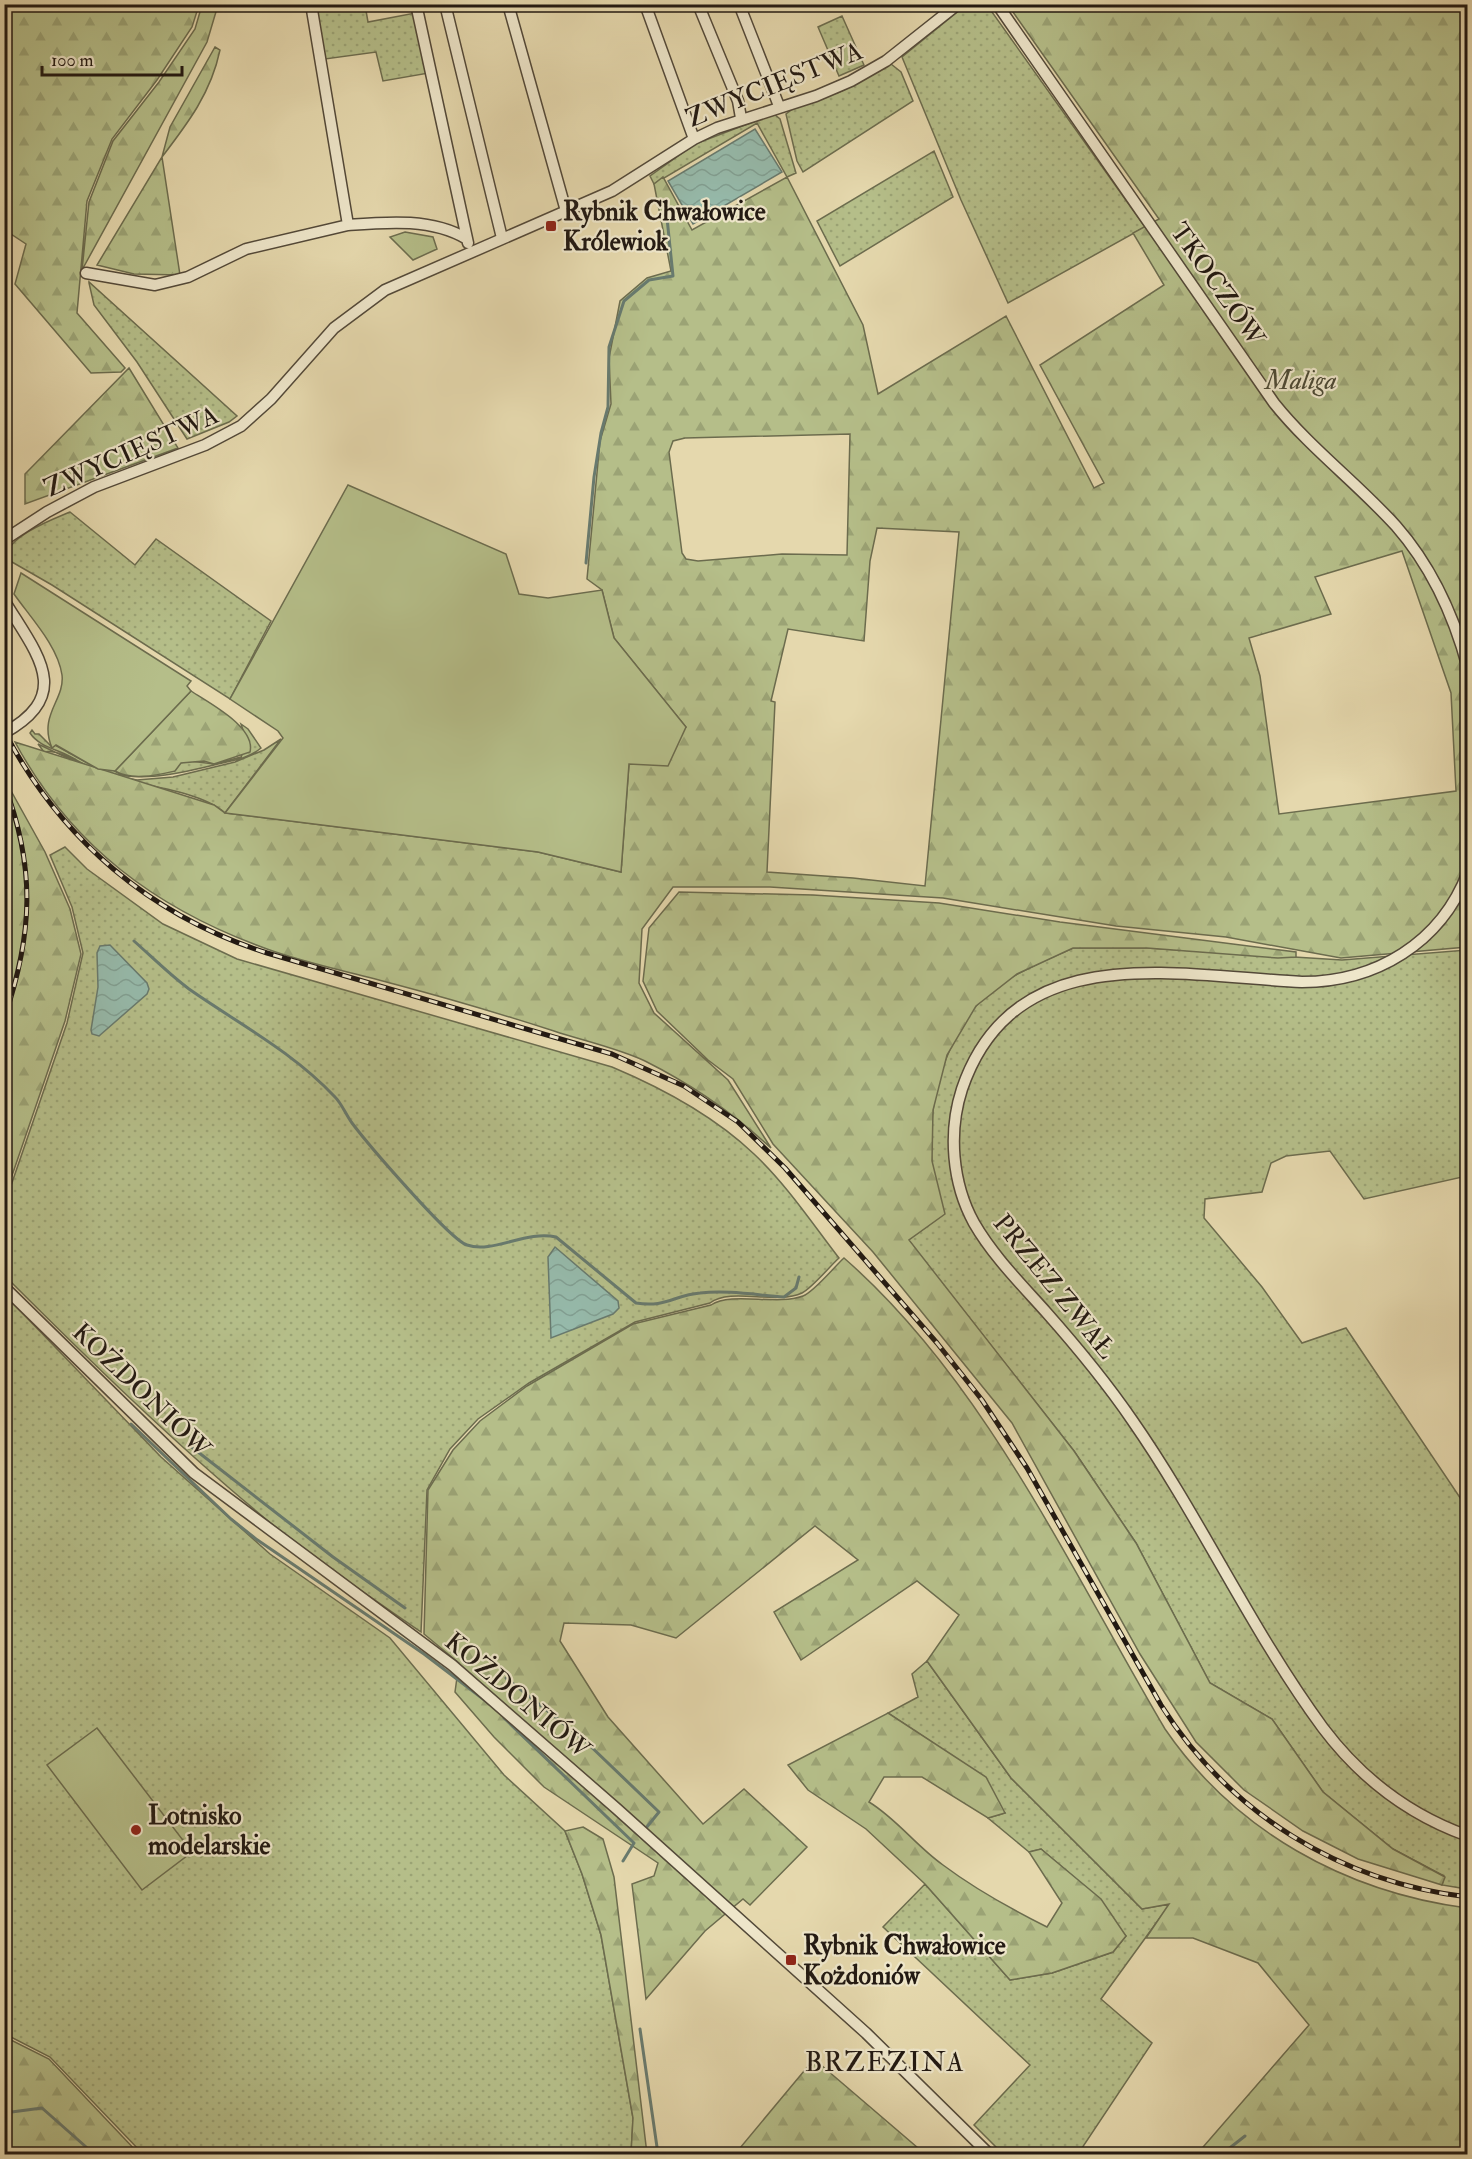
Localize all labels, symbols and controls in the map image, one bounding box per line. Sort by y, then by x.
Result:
street label: ZWYCIĘSTWA [681,35,868,135]
scale bar [42,39,182,77]
text: 100 m [51,49,94,72]
place label: Rybnik Chwałowice Królewiok [563,196,766,258]
street label: TKOCZÓW [1163,216,1274,354]
marker: Rybnik Chwałowice Królewiok [544,219,558,233]
park label: Maliga [1263,365,1337,397]
street label: ZWYCIĘSTWA [39,399,224,505]
street label: PRZEZ ZWAŁ [986,1208,1122,1366]
street label: KOŻDONIÓW [65,1315,220,1466]
street label: KOŻDONIÓW [438,1624,599,1767]
place label: Lotnisko modelarskie [148,1800,270,1862]
marker: Lotnisko modelarskie [129,1823,143,1837]
place label: Rybnik Chwałowice Kożdoniów [803,1930,1006,1992]
marker: Rybnik Chwałowice Kożdoniów [784,1953,798,1967]
district label: BRZEZINA [805,2046,965,2079]

